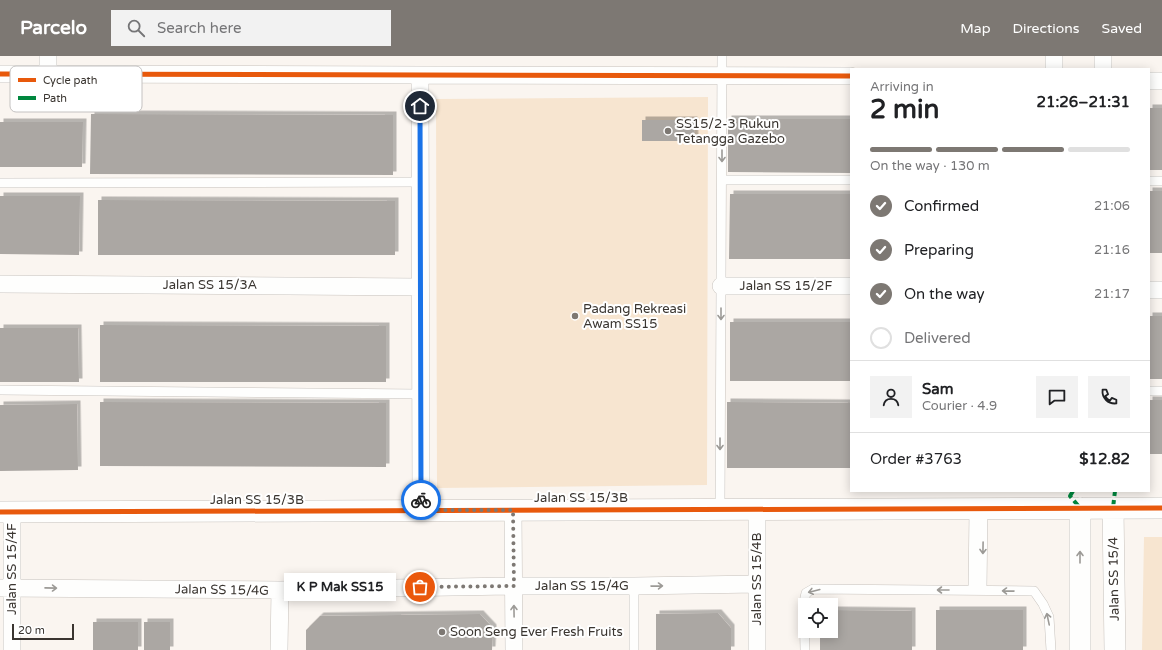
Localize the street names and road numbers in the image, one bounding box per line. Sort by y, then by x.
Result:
street label: Jalan SS 15/3A [163,277,258,293]
street label: Jalan SS 15/2F [740,278,832,294]
street label: Jalan SS 15/3B [534,490,628,506]
street label: Jalan SS 15/3B [210,492,304,508]
street label: Jalan SS 15/4F [4,523,20,615]
street label: Jalan SS 15/4B [749,532,765,626]
street label: Jalan SS 15/4 [1105,537,1123,621]
street label: Jalan SS 15/4G [535,578,629,594]
street label: Jalan SS 15/4G [175,581,269,599]

